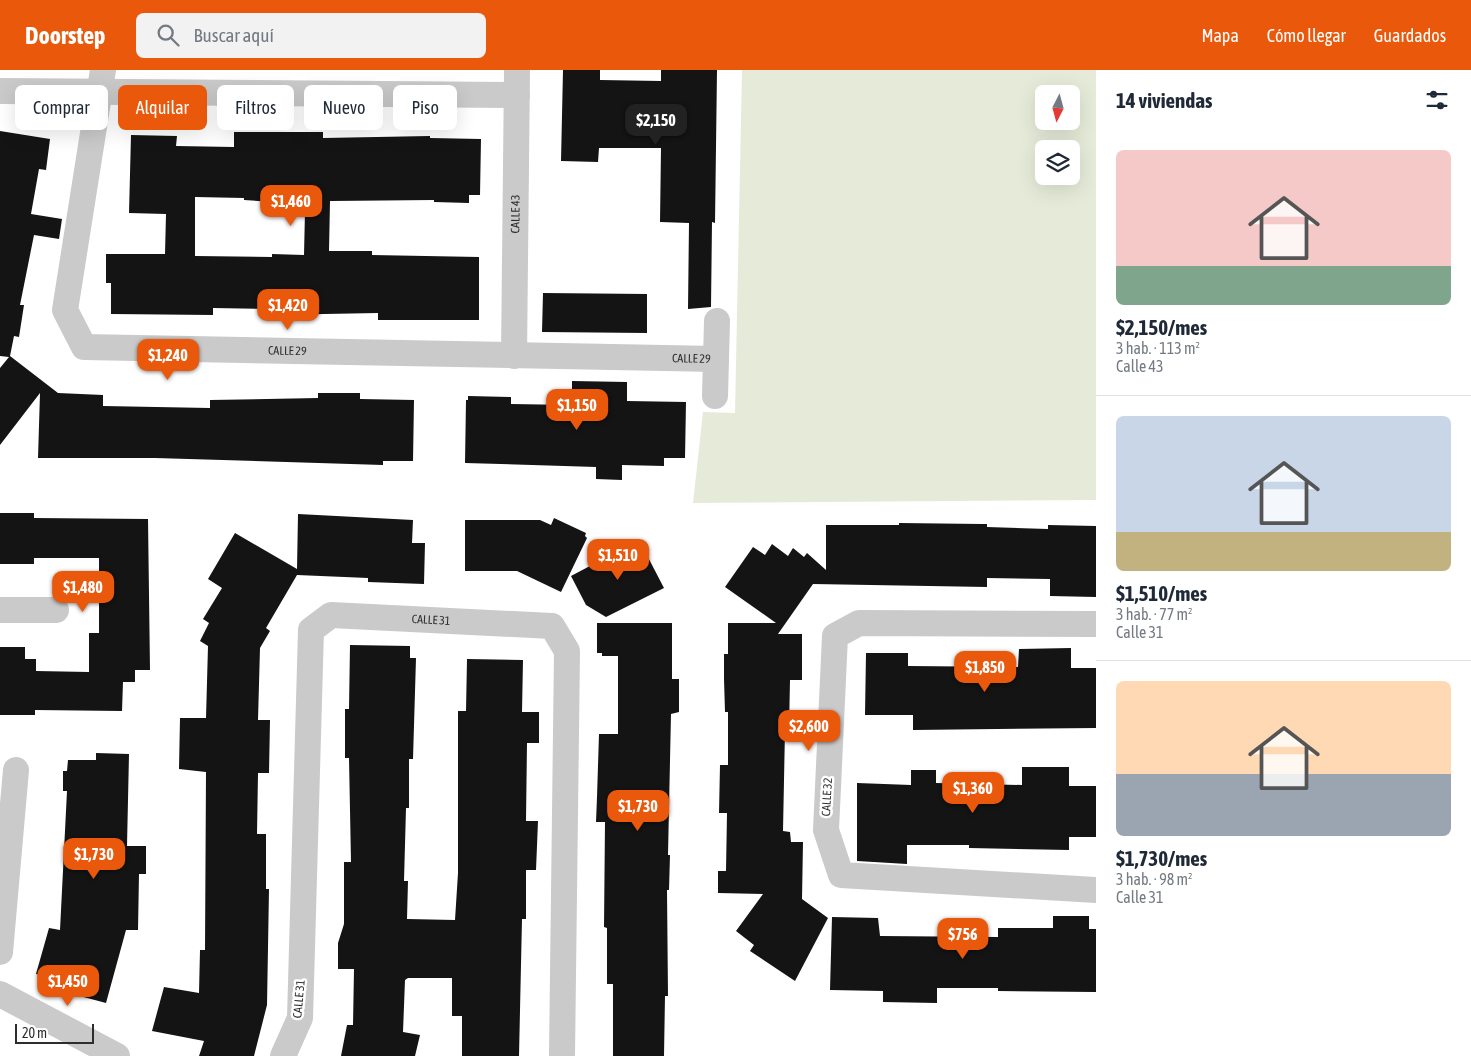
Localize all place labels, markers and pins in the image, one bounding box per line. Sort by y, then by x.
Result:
pin: $2,150 [615,104,697,146]
pin: $1,460 [250,184,332,227]
pin: $1,420 [247,288,329,331]
pin: $1,240 [127,338,209,381]
pin: $1,150 [536,388,618,431]
pin: $1,510 [577,538,659,581]
pin: $1,480 [42,570,124,613]
pin: $1,850 [944,650,1026,693]
pin: $2,600 [768,710,850,752]
pin: $1,360 [932,772,1014,814]
pin: $1,730 [597,790,679,832]
pin: $1,730 [53,838,135,880]
pin: $756 [933,918,993,960]
pin: $1,450 [27,964,109,1007]

